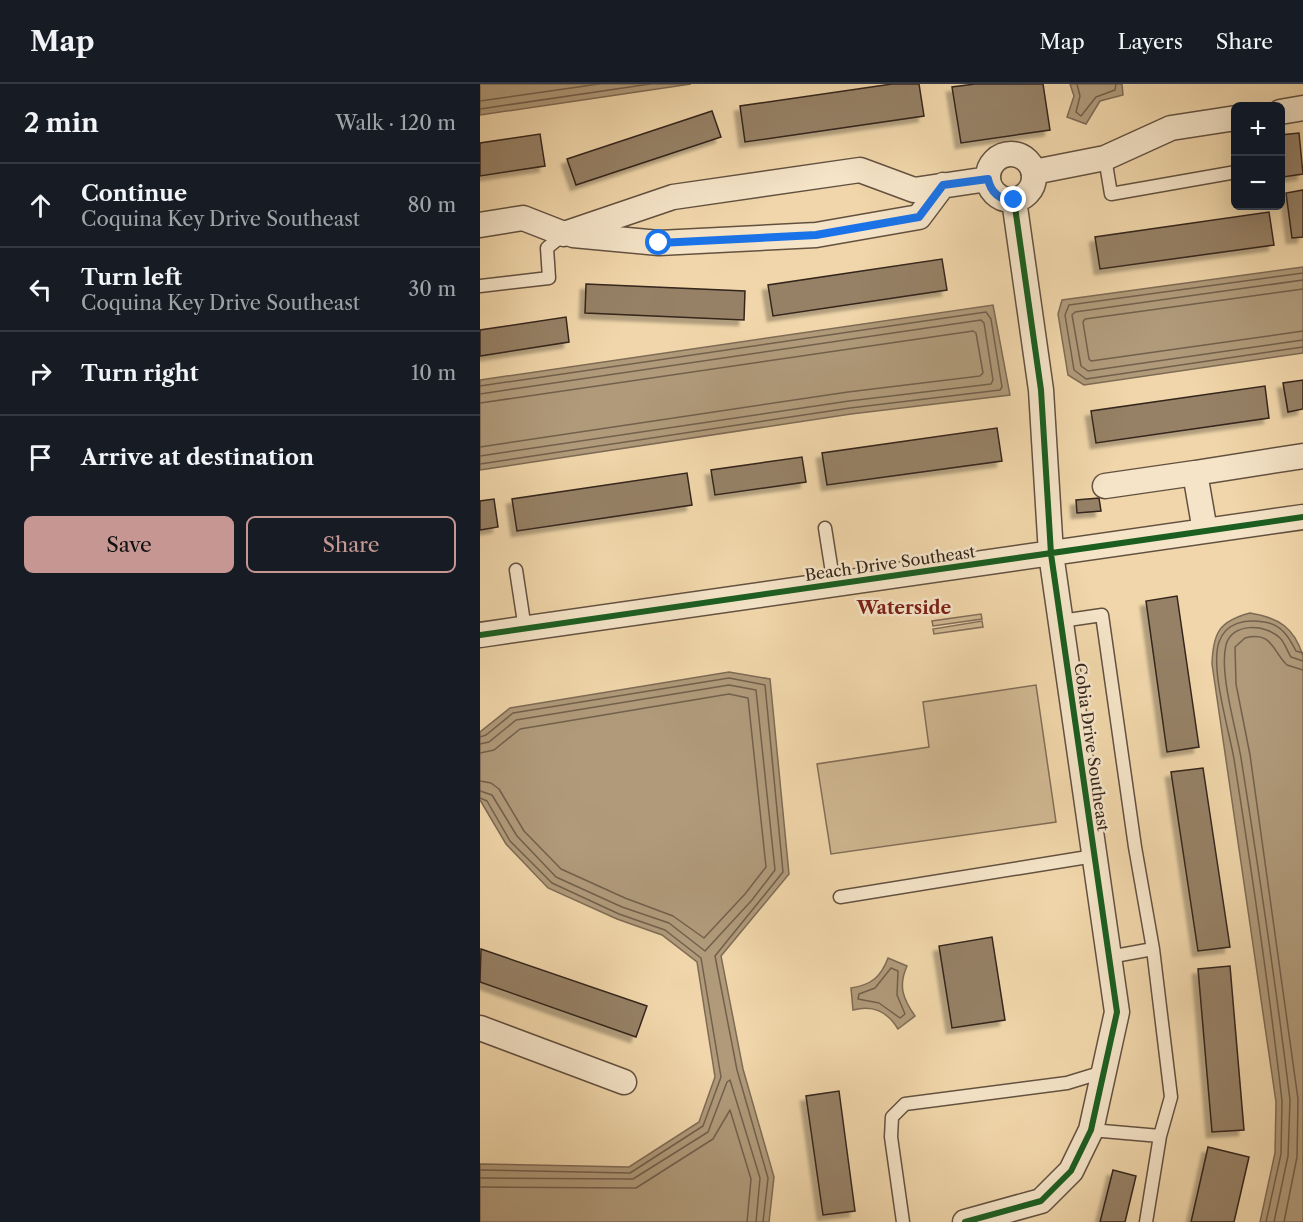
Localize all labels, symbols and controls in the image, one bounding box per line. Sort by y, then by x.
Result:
text: Map [30,24,94,58]
text: Map [1040,29,1085,54]
text: Layers [1118,29,1183,54]
text: Share [1216,29,1273,54]
map controls [1231,102,1285,210]
button: + [1231,102,1285,156]
text: 2 min [24,107,99,139]
text: Walk · 120 m [335,111,456,135]
button: − [1231,156,1285,210]
text: Continue [81,180,187,207]
route end [1000,186,1026,212]
icon: ahead [24,189,57,222]
text: 80 m [408,193,456,217]
text: Coquina Key Drive Southeast [81,207,360,231]
route start [645,229,671,255]
text: Turn left [81,264,182,291]
icon: left [24,273,57,306]
text: 30 m [408,277,456,301]
text: Coquina Key Drive Southeast [81,291,360,315]
icon: right [24,357,57,390]
text: Turn right [81,360,199,387]
text: 10 m [411,361,456,385]
icon: arrive [24,441,57,474]
text: Arrive at destination [81,444,314,471]
button: Save [24,516,234,573]
button: Share [246,516,456,573]
street label: Beach Drive Southeast [803,541,977,585]
district label: Waterside [856,597,952,619]
street label: Cobia Drive Southeast [1070,661,1114,833]

